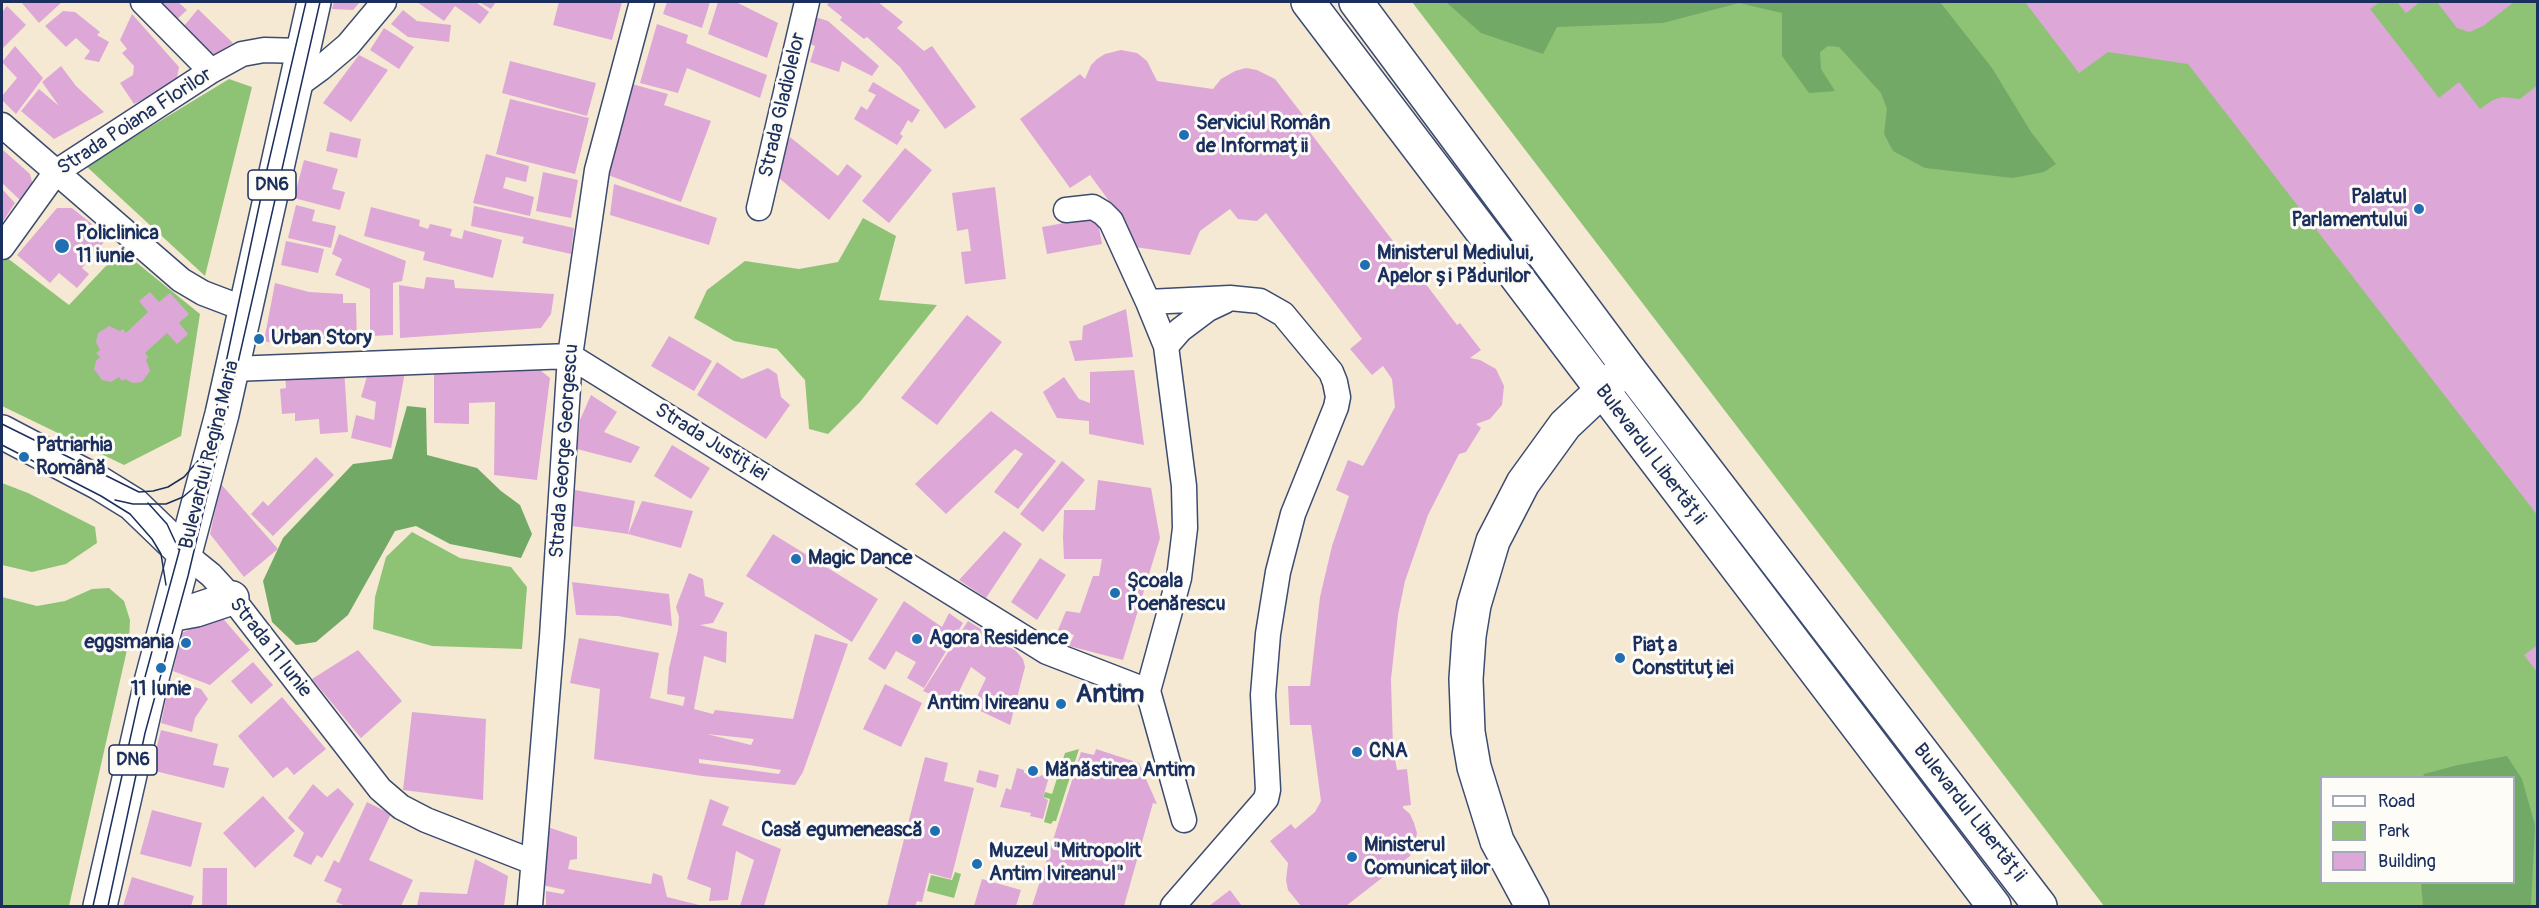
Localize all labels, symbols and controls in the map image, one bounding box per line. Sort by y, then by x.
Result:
street label: Strada Gladiolelor [755,30,811,180]
street label: Strada Poiana Florilor [53,63,217,181]
place label: Serviciul Român de Informații [1196,112,1330,159]
marker: Serviciul Român de Informații [1177,128,1191,142]
road number: DN6 [248,170,296,200]
place label: Palatul Parlamentului [2291,186,2407,233]
marker: Palatul Parlamentului [2412,202,2426,216]
place label: Policlinica 11 iunie [76,222,159,269]
marker: Policlinica 11 iunie [53,237,71,255]
place label: Ministerul Mediului, Apelor și Pădurilor [1377,242,1534,289]
marker: Ministerul Mediului, Apelor și Pădurilor [1358,258,1372,272]
place label: Urban Story [271,327,372,351]
marker: Urban Story [252,332,266,346]
street label: Strada George Georgescu [546,343,584,559]
street label: Bulevardul Regina Maria [175,358,245,552]
street label: Bulevardul Libertății [1590,380,1710,530]
street label: Strada Justiției [650,399,772,487]
place label: Patriarhia Română [36,434,113,481]
marker: Patriarhia Română [17,450,31,464]
place label: Magic Dance [808,547,912,571]
marker: Magic Dance [789,552,803,566]
place label: Şcoala Poenărescu [1127,570,1226,617]
marker: Şcoala Poenărescu [1108,586,1122,600]
street label: Strada 11 Iunie [224,593,316,703]
place label: Agora Residence [929,627,1068,651]
place label: eggsmania [84,631,174,655]
marker: Agora Residence [910,632,924,646]
place label: Piața Constituției [1632,634,1733,681]
marker: eggsmania [179,636,193,650]
marker: Piața Constituției [1613,651,1627,665]
marker: 11 Iunie [154,661,168,675]
place label: 11 Iunie [131,678,191,702]
district label: Antim [1076,679,1144,711]
place label: Antim Ivireanu [927,692,1049,716]
marker: Antim Ivireanu [1054,697,1068,711]
street label: Bulevardul Libertății [1907,739,2031,887]
place label: CNA [1369,740,1408,764]
road number: DN6 [109,745,157,775]
marker: CNA [1350,745,1364,759]
place label: Mănăstirea Antim [1045,759,1195,783]
marker: Mănăstirea Antim [1026,764,1040,778]
legend [2320,776,2515,884]
text: Road [2378,790,2415,813]
place label: Casă egumenească [761,819,923,843]
text: Park [2378,820,2410,843]
marker: Casă egumenească [928,824,942,838]
place label: Ministerul Comunicațiilor [1364,834,1490,881]
place label: Muzeul "Mitropolit Antim Ivireanul" [989,840,1141,887]
marker: Ministerul Comunicațiilor [1345,850,1359,864]
text: Building [2378,850,2436,873]
marker: Muzeul "Mitropolit Antim Ivireanul" [970,857,984,871]

